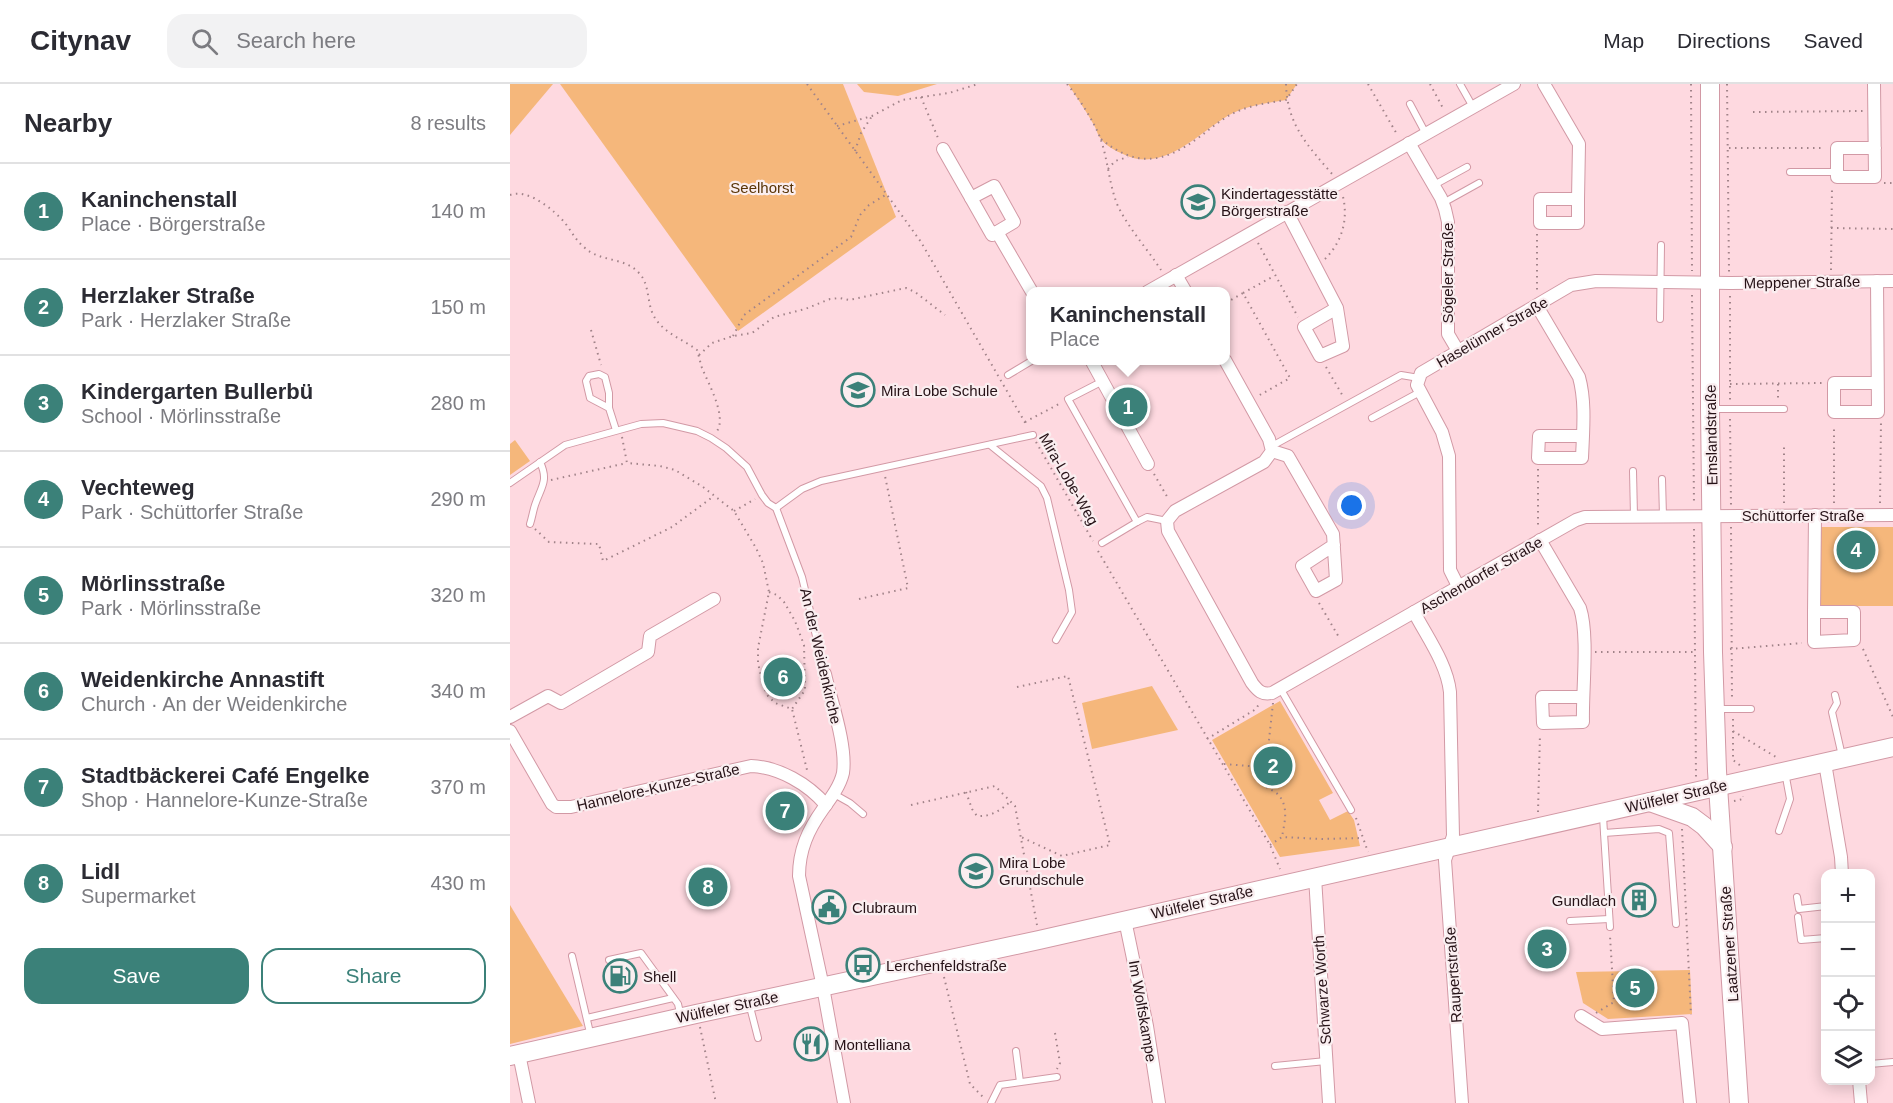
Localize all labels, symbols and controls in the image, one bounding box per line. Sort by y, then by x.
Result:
search box [167,14,587,68]
text: Citynav [30,25,131,56]
icon: search [188,25,221,58]
text: Search here [236,28,356,53]
text: Map [1603,29,1644,52]
text: Directions [1677,29,1770,52]
text: Saved [1803,29,1863,52]
text: Nearby [24,108,112,138]
text: 8 results [410,112,486,134]
park label: Seelhorst [730,179,795,196]
school or university icon: Kindertagesstätte Börgerstraße [1180,184,1216,220]
place label: Kindertagesstätte Börgerstraße [1221,185,1338,219]
text: Kaninchenstall [81,187,237,212]
text: 1 [38,200,49,222]
text: 140 m [430,200,486,222]
text: Place · Börgerstraße [81,213,266,235]
street label: Sögeler Straße [1439,223,1456,323]
street label: Meppener Straße [1743,272,1861,292]
text: Herzlaker Straße [81,283,255,308]
popup [1026,287,1230,365]
street label: Haselünner Straße [1433,293,1551,371]
text: 2 [38,296,49,318]
text: 150 m [430,296,486,318]
text: Kaninchenstall [1050,302,1206,327]
text: Park · Herzlaker Straße [81,309,291,331]
text: Place [1050,328,1100,350]
school or university icon: Mira Lobe Schule [840,372,876,408]
text: Kindergarten Bullerbü [81,379,313,404]
place label: Mira Lobe Schule [881,382,998,399]
pin: 1 [1108,384,1148,430]
street label: Emslandstraße [1702,384,1720,486]
text: 3 [38,392,49,414]
text: 280 m [430,392,486,414]
text: School · Mörlinsstraße [81,405,281,427]
street label: Mira-Lobe-Weg [1036,430,1102,528]
text: Vechteweg [81,475,195,500]
text: 4 [38,488,49,510]
text: 290 m [430,488,486,510]
your location [1337,491,1366,520]
text: Park · Schüttorfer Straße [81,501,303,523]
street label: Schüttorfer Straße [1742,507,1864,524]
pin: 4 [1836,528,1876,572]
street label: Aschendorfer Straße [1417,533,1545,617]
text: Mörlinsstraße [81,571,225,596]
text: 5 [38,584,49,606]
text: 320 m [430,584,486,606]
street label: An der Weidenkirche [797,586,845,726]
text: Park · Mörlinsstraße [81,597,261,619]
pin: 6 [764,654,802,700]
text: Weidenkirche Annastift [81,667,324,692]
text: 6 [38,680,49,702]
text: 340 m [430,680,486,702]
text: Church · An der Weidenkirche [81,693,347,715]
pin: 2 [1254,744,1293,788]
street label: Hannelore-Kunze-Straße [575,760,741,814]
text: Stadtbäckerei Café Engelke [81,763,370,788]
text: 7 [38,776,49,798]
text: 370 m [430,776,486,798]
street label: Wülfeler Straße [1623,776,1729,816]
pin: 7 [766,788,804,834]
text: Shop · Hannelore-Kunze-Straße [81,789,368,811]
school or university icon: Mira Lobe Grundschule [958,853,994,889]
place label: Mira Lobe Grundschule [999,854,1084,888]
text: Lidl [81,859,120,884]
pin: 8 [688,864,728,910]
map controls [1821,869,1875,1085]
button: + [1821,869,1875,923]
text: 8 [38,872,49,894]
text: 430 m [430,872,486,894]
street label: Wülfeler Straße [1149,882,1255,922]
building icon: Gundlach [1621,882,1657,918]
text: Supermarket [81,885,196,907]
street label: Laatzener Straße [1716,886,1742,1002]
public building icon: Clubraum [811,889,847,925]
place label: Gundlach [1552,892,1616,909]
place label: Clubraum [852,899,917,916]
button: − [1821,923,1875,977]
pin: 3 [1528,926,1566,972]
street label: Raupertstraße [1441,927,1465,1023]
street label: Schwarze Worth [1310,935,1334,1045]
bus stop icon: Lerchenfeldstraße [845,947,881,983]
button: Save [24,948,249,1004]
button: Share [261,948,486,1004]
place label: Lerchenfeldstraße [886,957,1007,974]
fuel station icon: Shell [602,958,638,994]
street label: Im Wolfskampe [1126,959,1160,1063]
pin: 5 [1616,966,1654,1010]
place label: Shell [643,968,676,985]
button: locate [1821,977,1875,1031]
street label: Wülfeler Straße [674,988,780,1026]
restaurant icon: Montelliana [793,1026,829,1062]
button: layers [1821,1031,1875,1085]
place label: Montelliana [834,1036,911,1053]

